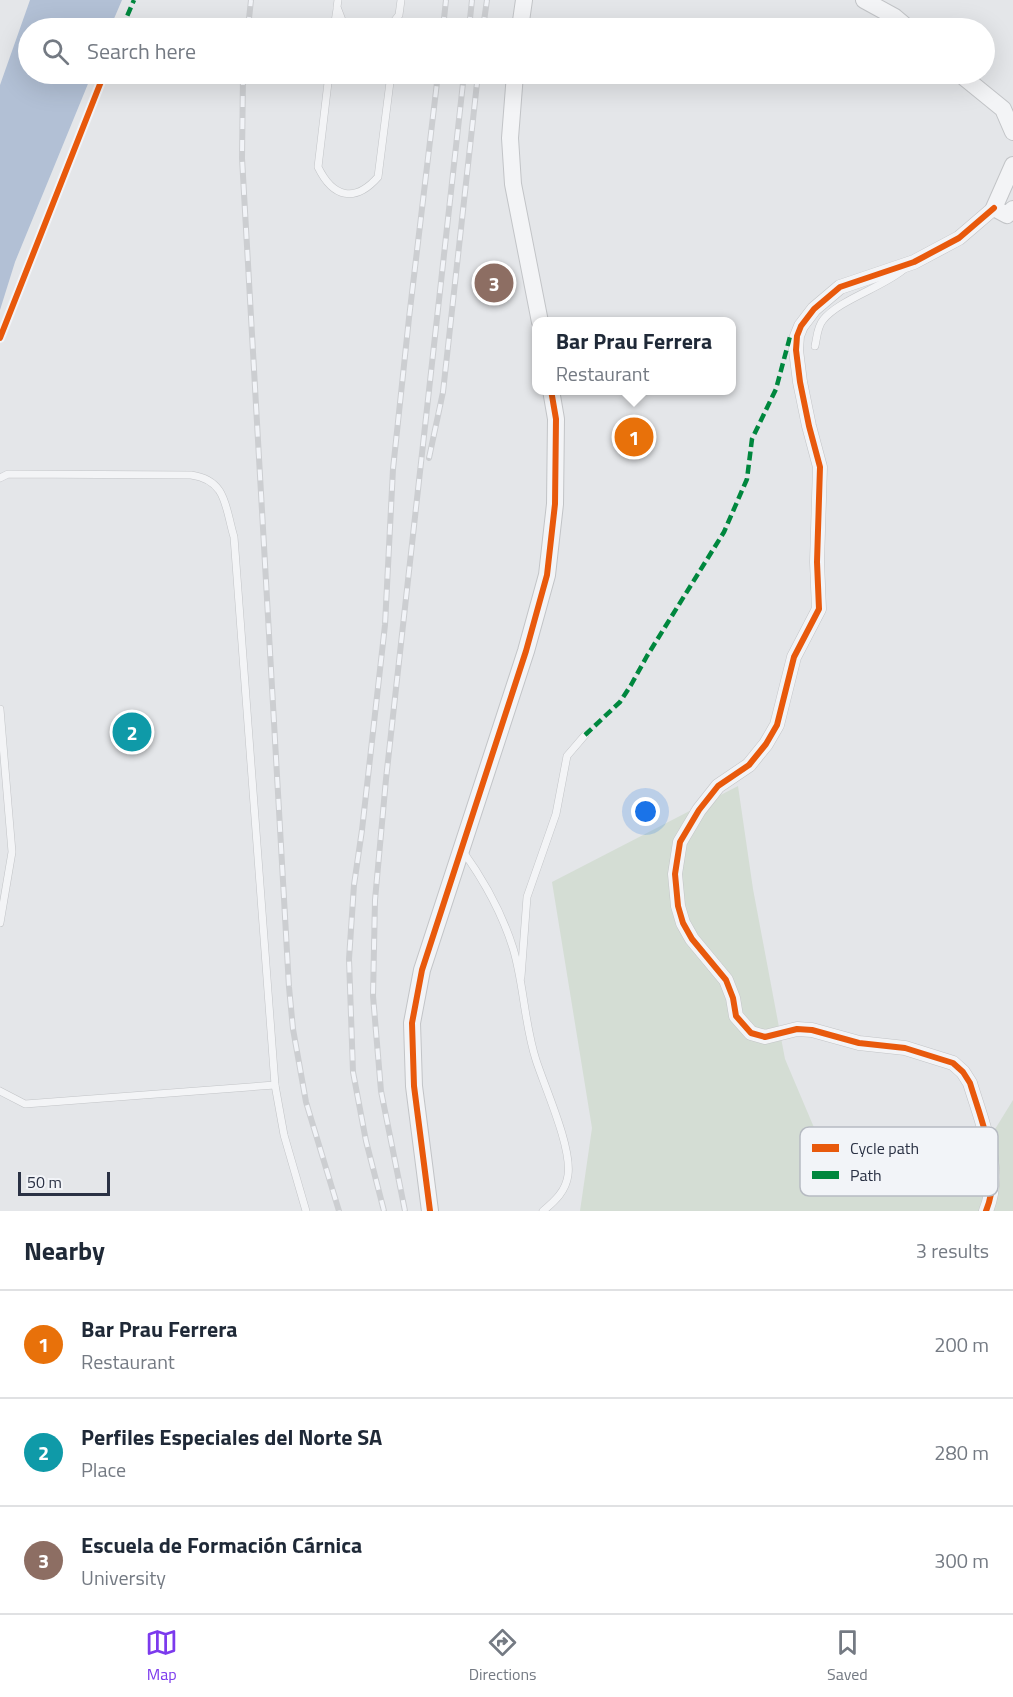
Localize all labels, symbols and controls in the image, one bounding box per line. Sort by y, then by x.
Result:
search box [18,18,995,84]
text: Search here [87,34,196,68]
icon: search [39,35,72,68]
pin: 3 [474,260,514,306]
popup [532,317,736,395]
text: Bar Prau Ferrera [556,324,712,358]
text: Restaurant [556,358,650,389]
pin: 1 [614,414,654,460]
pin: 2 [112,710,152,754]
your location [631,797,660,826]
legend [800,1127,998,1196]
text: Cycle path [850,1136,919,1160]
text: Path [850,1163,882,1187]
scale bar [18,1169,110,1196]
text: 50 m [27,1170,62,1194]
text: Nearby [24,1231,105,1270]
text: 3 results [916,1235,989,1266]
text: Bar Prau Ferrera [81,1312,238,1346]
text: 1 [38,1329,49,1360]
text: 200 m [934,1329,989,1360]
text: Restaurant [81,1346,175,1377]
text: Perfiles Especiales del Norte SA [81,1420,382,1454]
text: 2 [38,1437,49,1468]
text: 280 m [934,1437,989,1468]
text: Place [81,1454,126,1485]
text: Escuela de Formación Cárnica [81,1528,362,1562]
text: 3 [38,1545,49,1576]
text: 300 m [934,1545,989,1576]
text: University [81,1562,166,1593]
tab: Map [145,1626,178,1686]
tab: Directions [469,1626,537,1686]
tab: Saved [827,1626,868,1686]

